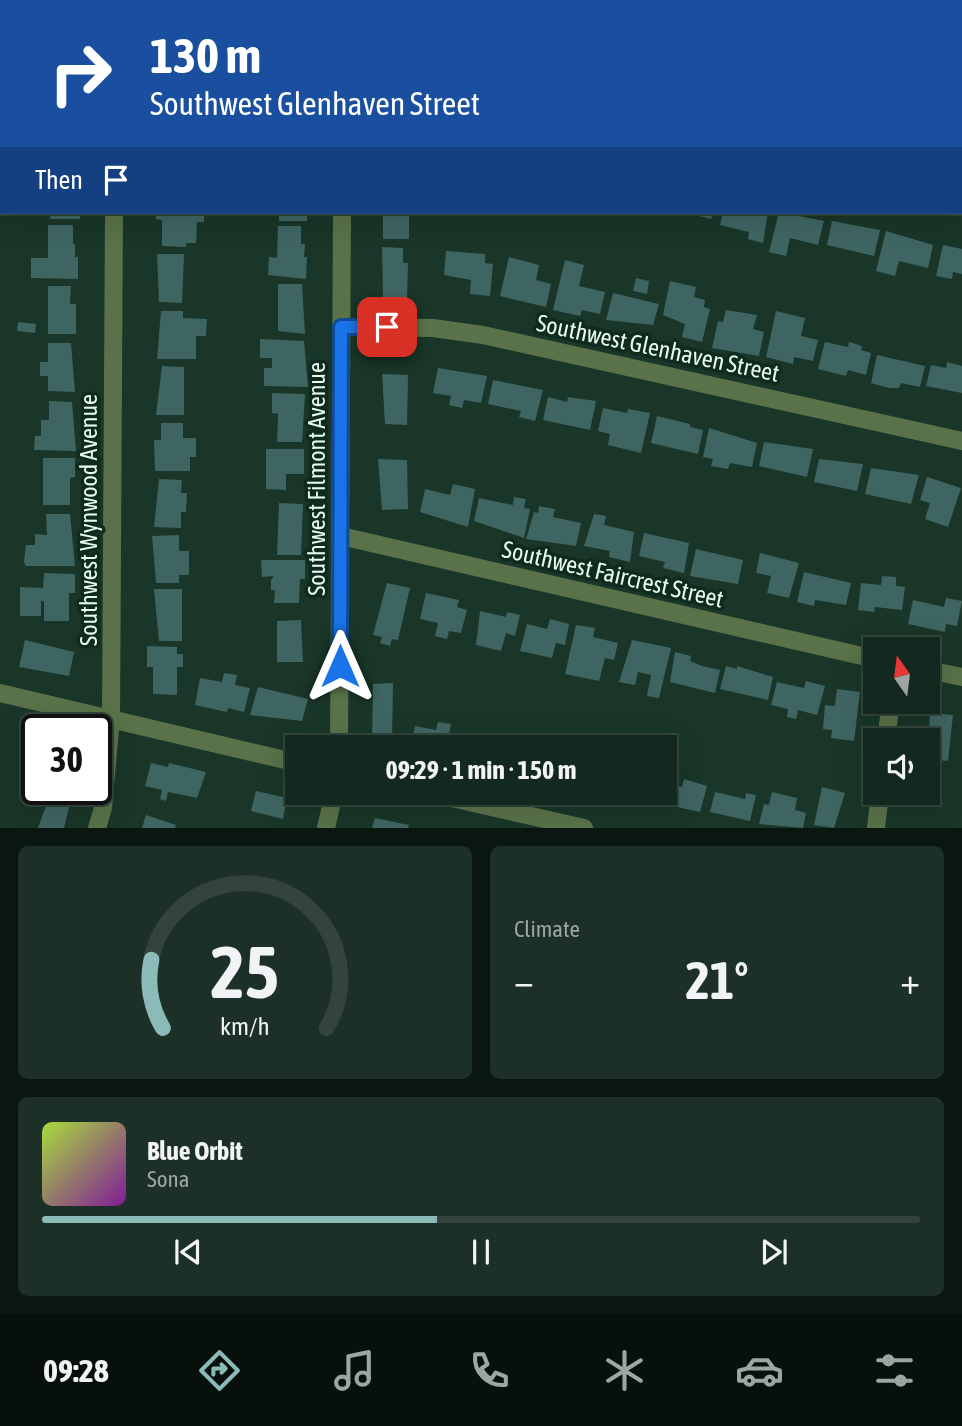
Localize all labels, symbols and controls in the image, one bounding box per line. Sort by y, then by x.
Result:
text: 130 m [150,27,261,83]
icon: right [35,28,126,119]
text: Southwest Glenhaven Street [150,85,480,122]
icon: arrive [97,161,135,199]
text: Then [35,165,83,195]
pin [357,297,417,357]
icon: arrive [368,308,406,346]
street label: Southwest Glenhaven Street [534,309,782,387]
street label: Southwest Filmont Avenue [303,362,330,596]
street label: Southwest Wynwood Avenue [75,394,102,646]
street label: Southwest Faircrest Street [500,535,726,613]
position arrow [303,629,377,703]
north arrow [863,637,940,714]
map controls [863,637,940,805]
speed limit sign: 30 [21,714,112,805]
button: sound [863,728,940,805]
text: 09:29 · 1 min · 150 m [386,755,576,785]
text: Climate [514,916,580,942]
text: 25 [211,931,279,1014]
text: 21° [685,950,749,1010]
text: − [514,959,534,1002]
text: + [900,959,920,1002]
text: km/h [220,1012,270,1040]
text: Blue Orbit [147,1136,243,1166]
text: Sona [147,1166,189,1192]
icon: previous [169,1233,207,1271]
icon: pause [462,1233,500,1271]
icon: next [755,1233,793,1271]
icon: directions [195,1346,244,1395]
icon: music [330,1346,379,1395]
icon: phone [465,1346,514,1395]
icon: climate [600,1346,649,1395]
icon: car [735,1346,784,1395]
icon: filters [870,1346,919,1395]
text: 09:28 [43,1352,109,1389]

